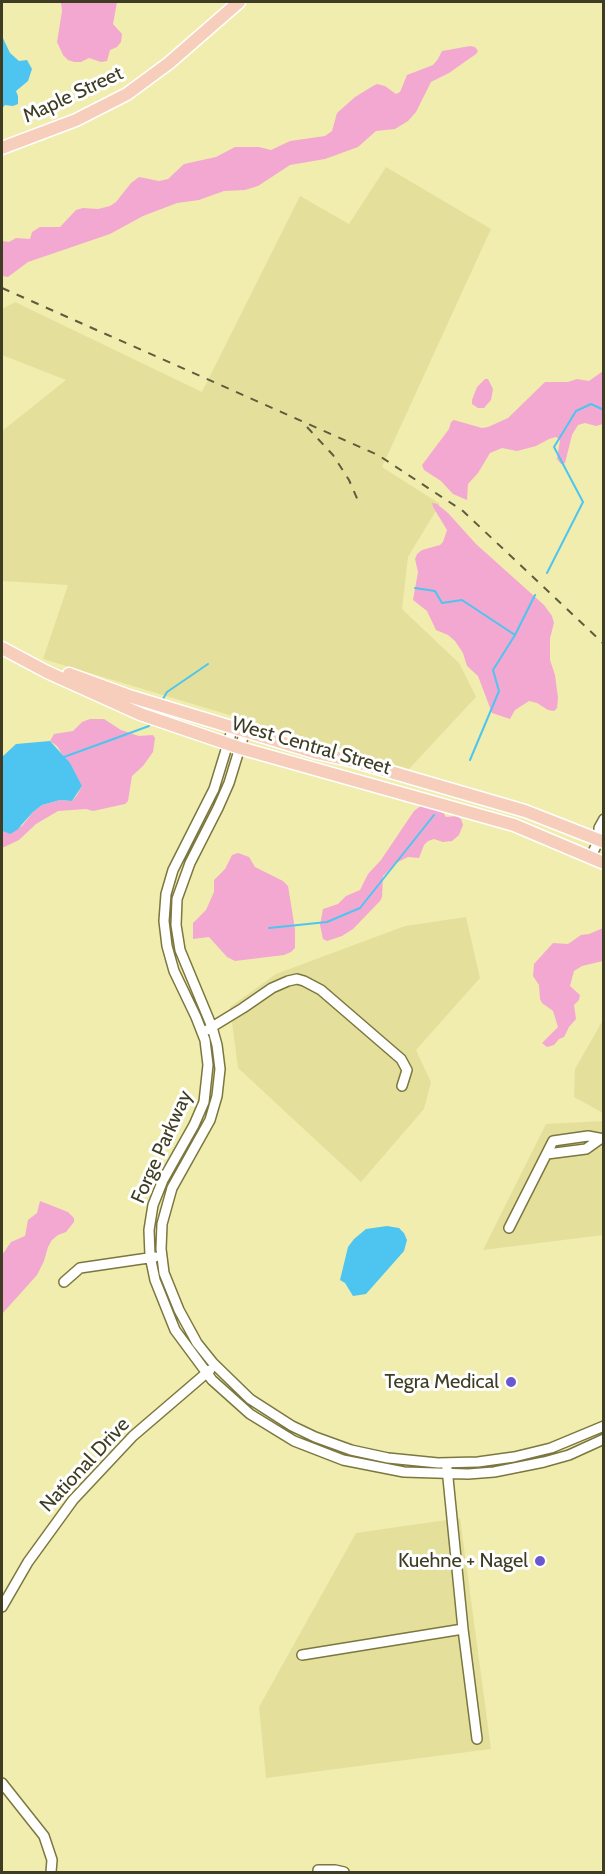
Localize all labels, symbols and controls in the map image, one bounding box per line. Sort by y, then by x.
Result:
street label: Maple Street [19,61,127,129]
street label: West Central Street [229,712,393,780]
street label: Forge Parkway [126,1087,198,1207]
place label: Tegra Medical [384,1370,499,1394]
marker: Tegra Medical [504,1375,518,1389]
street label: National Drive [35,1413,135,1517]
place label: Kuehne + Nagel [398,1549,528,1573]
marker: Kuehne + Nagel [533,1554,547,1568]

